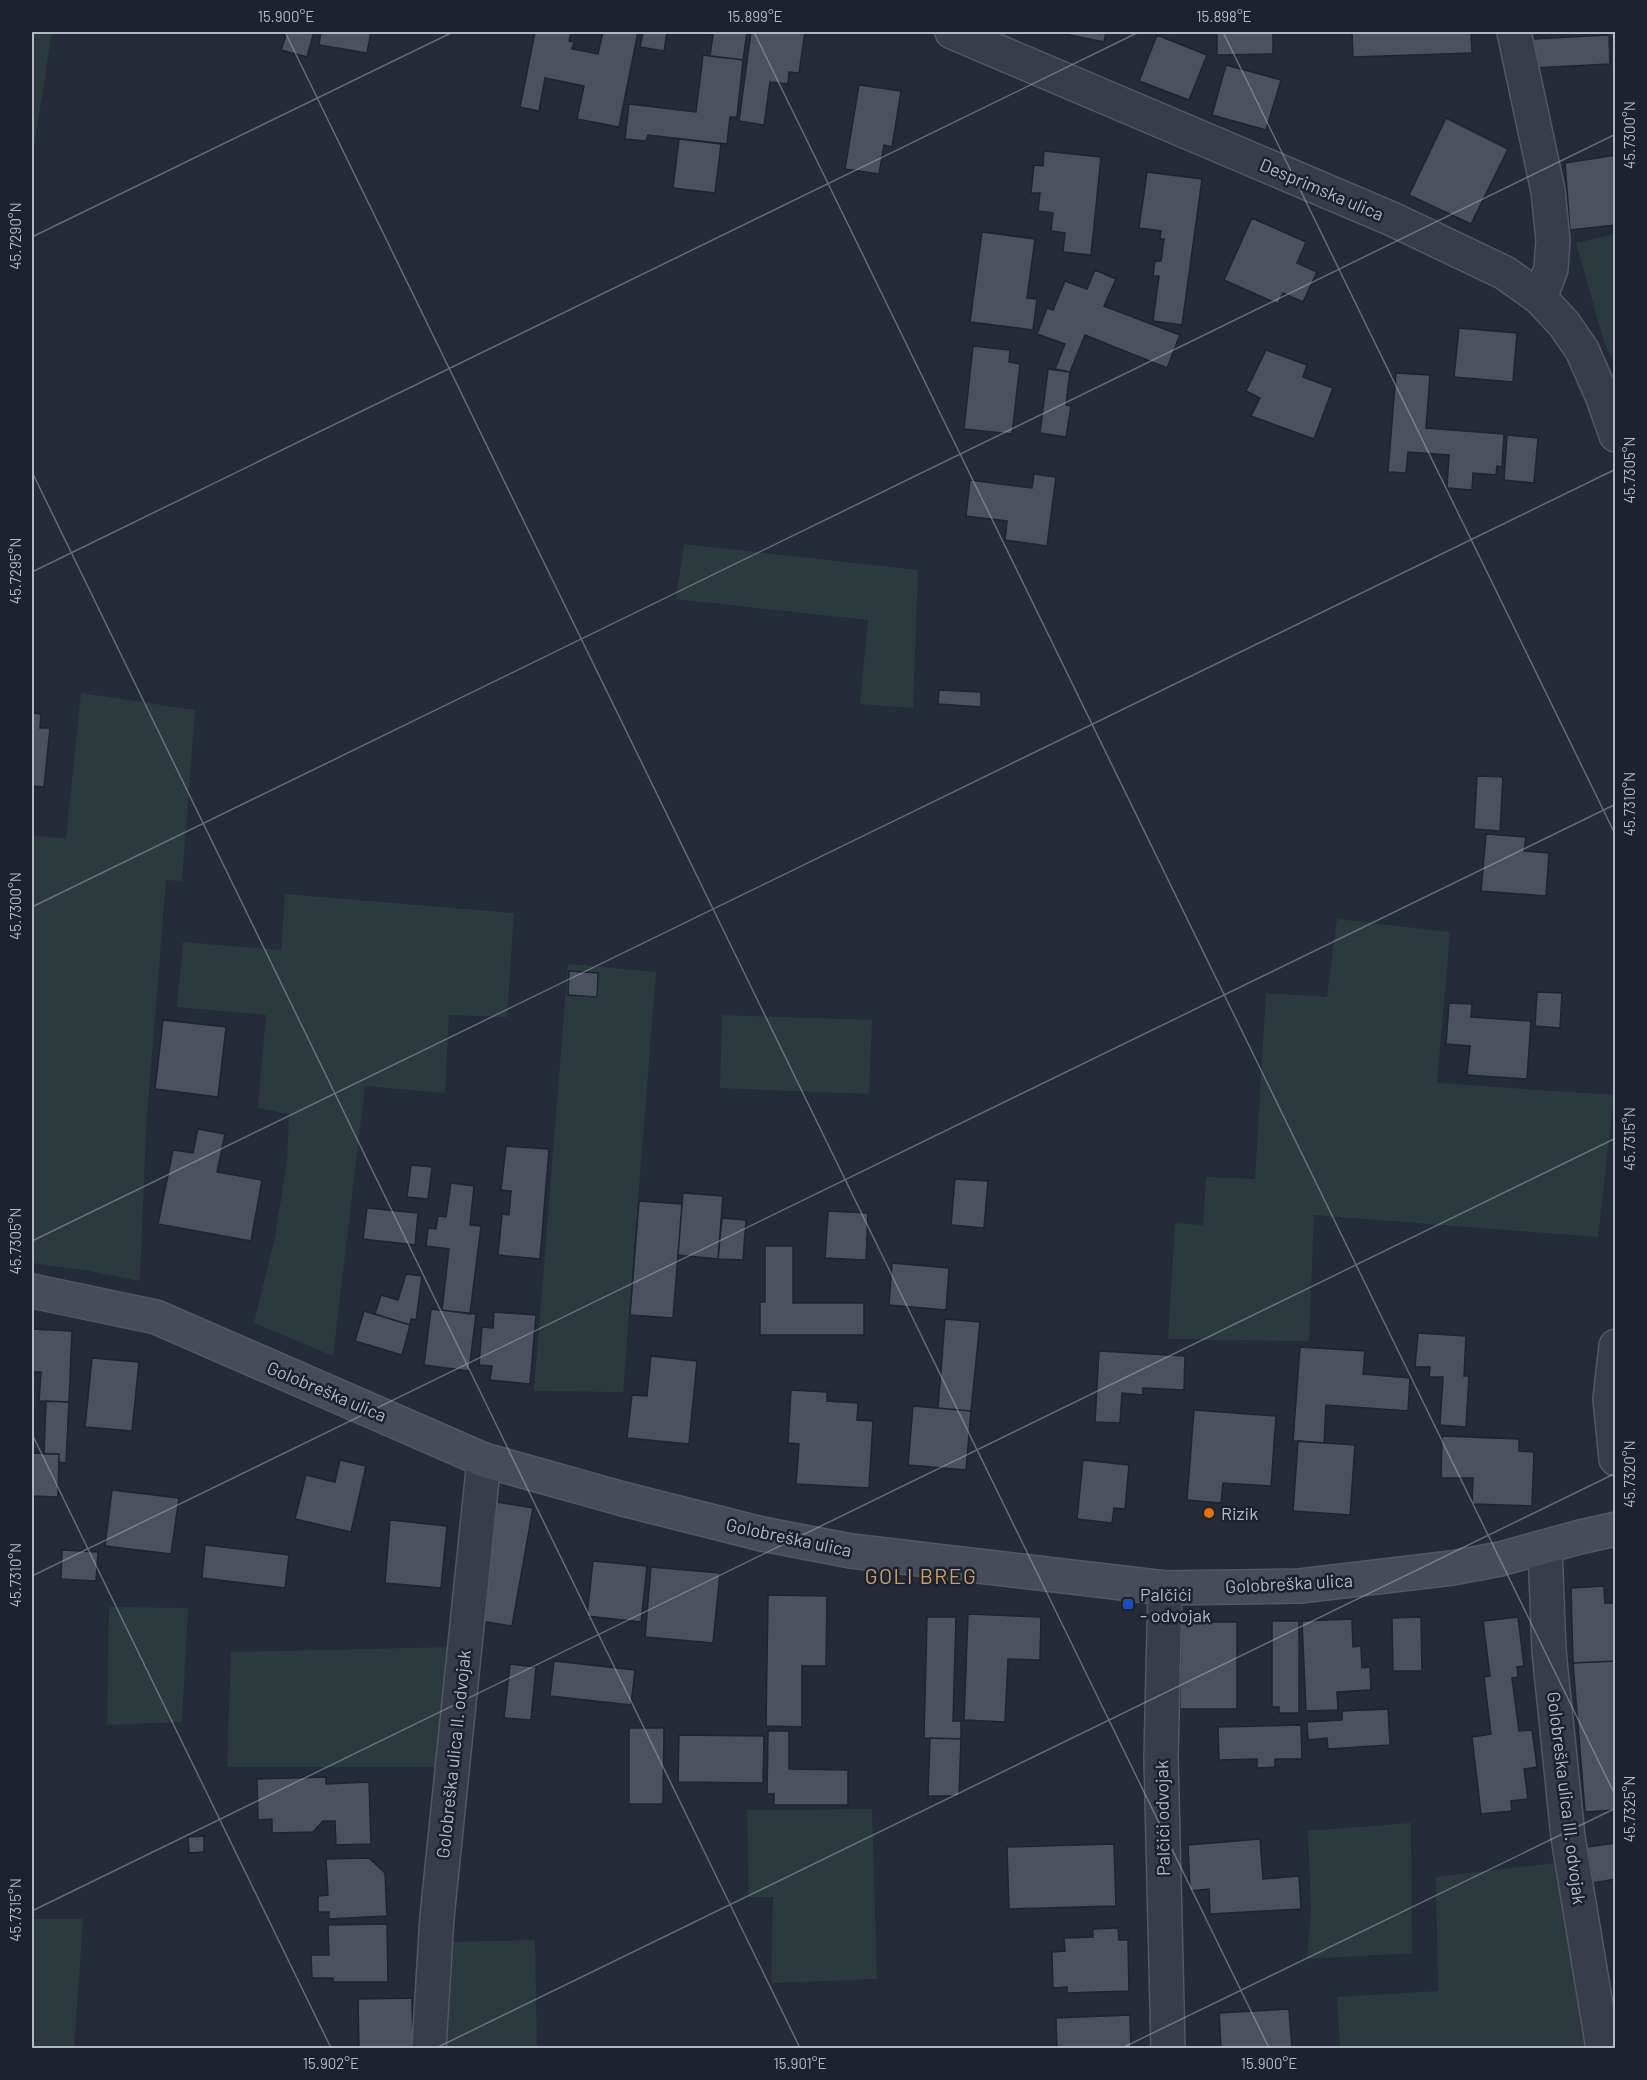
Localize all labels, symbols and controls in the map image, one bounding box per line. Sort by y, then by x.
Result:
text: 15.900°E [258,7,314,25]
text: 15.899°E [727,7,783,25]
text: 15.898°E [1196,7,1252,25]
text: 45.7300°N [1620,101,1638,169]
street label: Desprimska ulica [1257,153,1387,225]
text: 45.7290°N [6,202,24,270]
text: 45.7305°N [1620,436,1638,504]
text: 45.7295°N [6,538,24,604]
text: 45.7310°N [1620,772,1638,836]
text: 45.7300°N [6,872,24,940]
text: 45.7315°N [1620,1107,1638,1171]
text: 45.7305°N [6,1207,24,1275]
street label: Golobreška ulica [264,1356,390,1426]
text: 45.7320°N [1620,1440,1638,1508]
place label: Rizik [1221,1502,1258,1524]
marker: Rizik [1202,1506,1216,1520]
street label: Golobreška ulica [724,1513,854,1561]
text: 45.7310°N [6,1543,24,1607]
district label: GOLI BREG [865,1563,977,1588]
street label: Golobreška ulica [1225,1569,1353,1597]
place label: Palčići - odvojak [1140,1583,1211,1626]
marker: Palčići - odvojak [1121,1597,1135,1611]
street label: Golobreška ulica II. odvojak [431,1649,475,1859]
street label: Golobreška ulica III. odvojak [1543,1690,1591,1906]
street label: Palčići odvojak [1150,1760,1174,1876]
text: 45.7325°N [1620,1776,1638,1842]
text: 45.7315°N [6,1878,24,1942]
text: 15.902°E [303,2054,359,2072]
text: 15.901°E [773,2054,827,2072]
text: 15.900°E [1241,2054,1297,2072]

